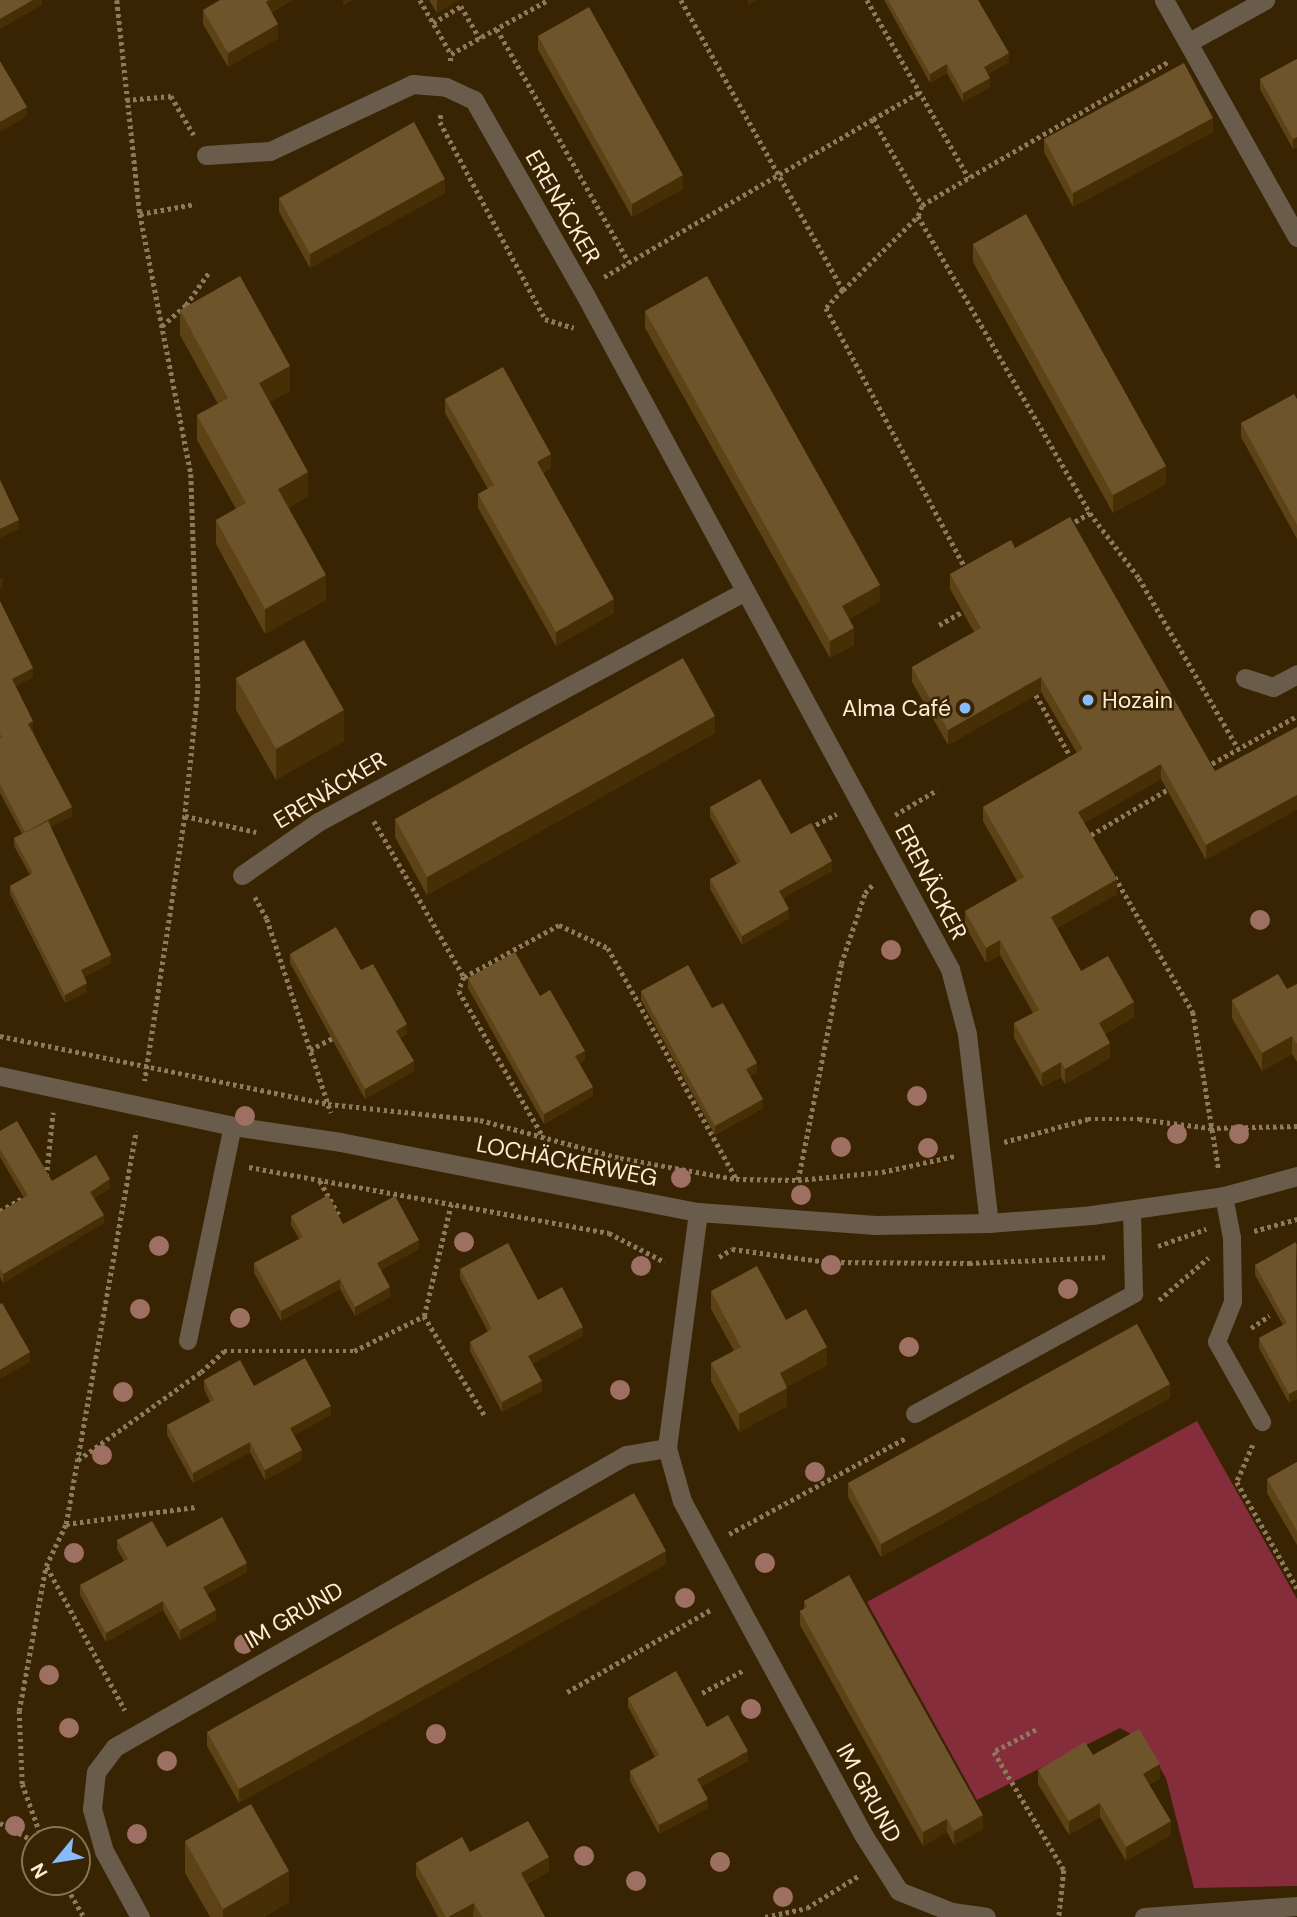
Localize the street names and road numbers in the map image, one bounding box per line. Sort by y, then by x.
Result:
street label: ERENÄCKER [519,145,607,269]
street label: ERENÄCKER [269,746,391,834]
street label: ERENÄCKER [889,820,973,944]
street label: LOCHÄCKERWEG [474,1130,660,1192]
street label: IM GRUND [240,1576,348,1654]
street label: IM GRUND [831,1739,907,1847]

